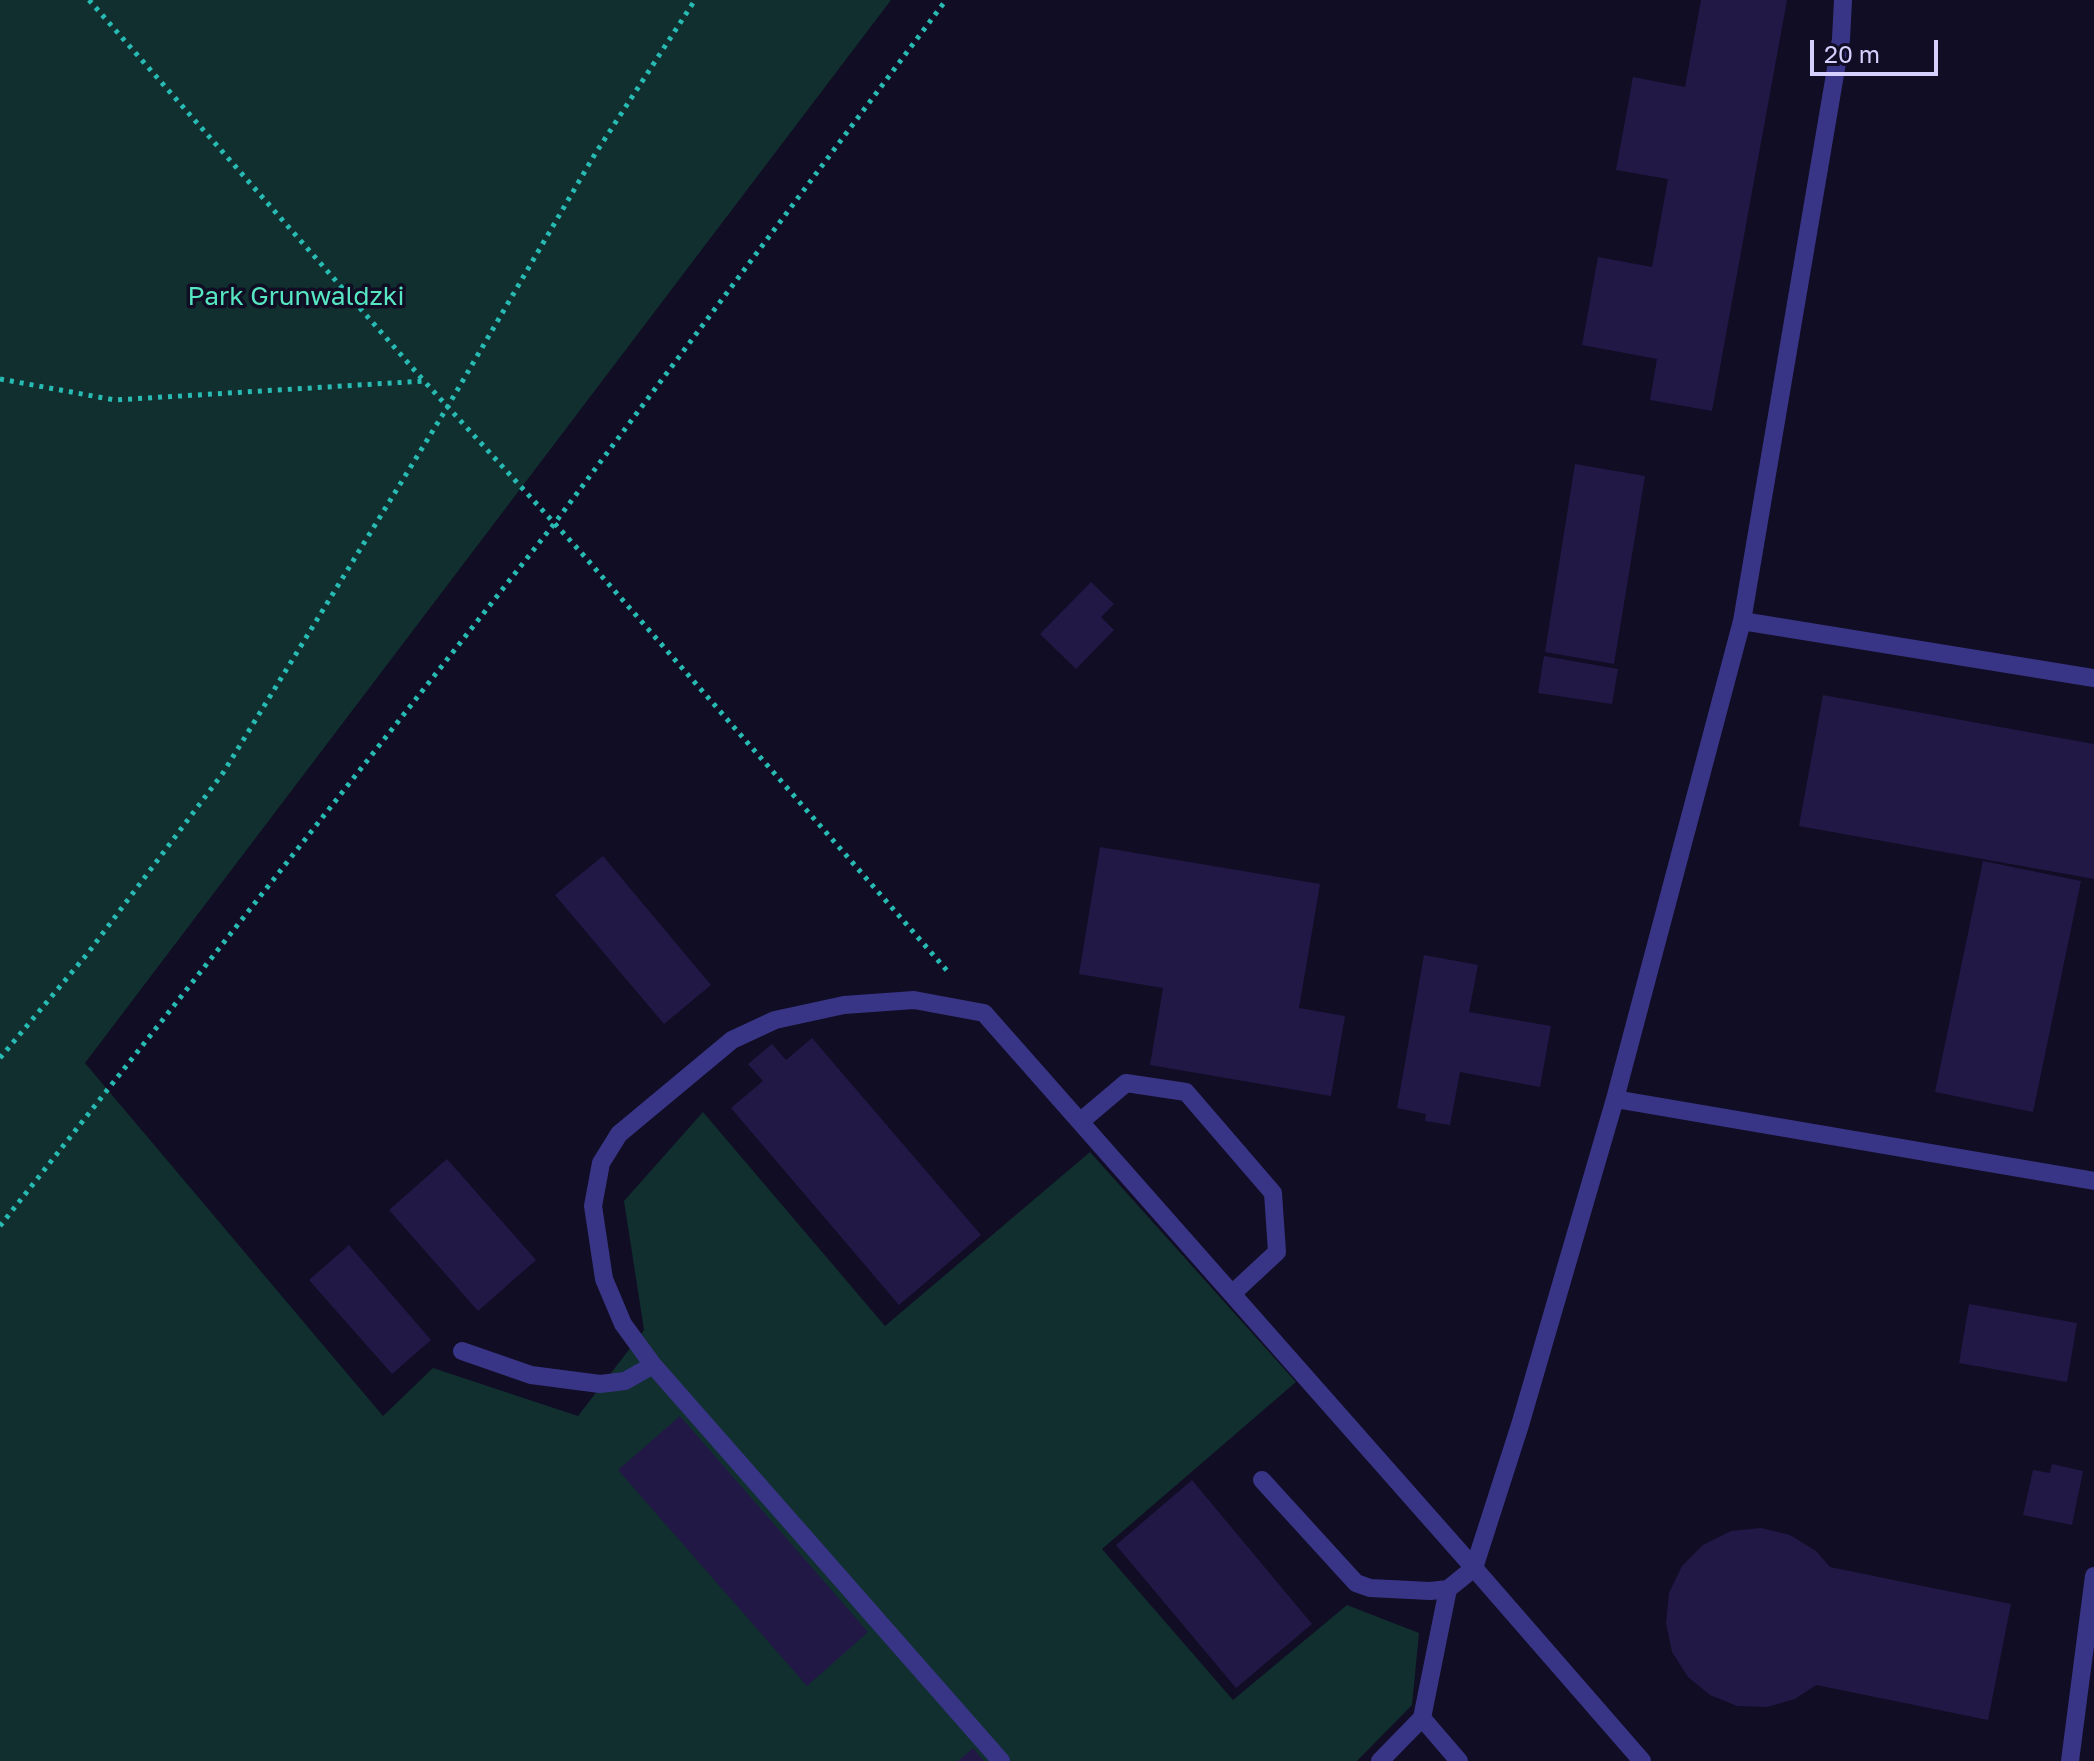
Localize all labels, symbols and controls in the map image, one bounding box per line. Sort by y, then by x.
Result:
scale bar [1814,24,1942,74]
text: 20 m [1824,39,1880,68]
park label: Park Grunwaldzki [188,281,404,313]

